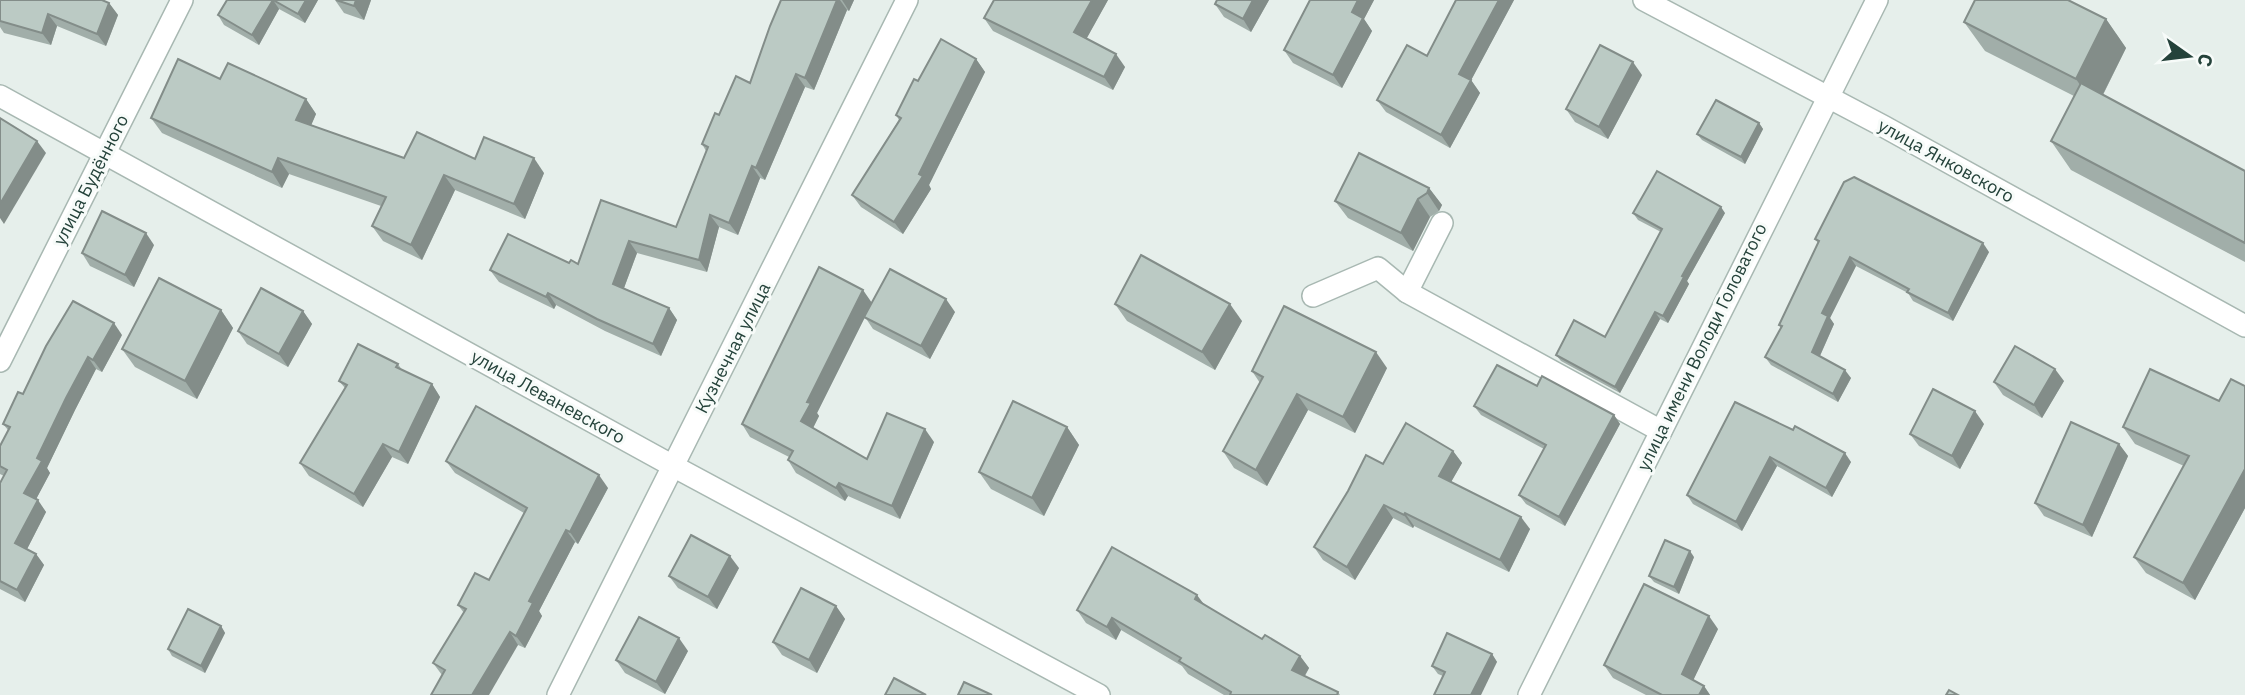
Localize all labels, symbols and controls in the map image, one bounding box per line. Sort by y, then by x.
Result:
north arrow [2154,21,2224,91]
text: С [2192,51,2219,69]
street label: улица Будённого [48,111,133,249]
street label: улица Янковского [1874,114,2018,208]
street label: улица имени Володи Головатого [1631,219,1772,474]
street label: Кузнечная улица [690,278,776,417]
street label: улица Леваневского [467,345,629,448]

